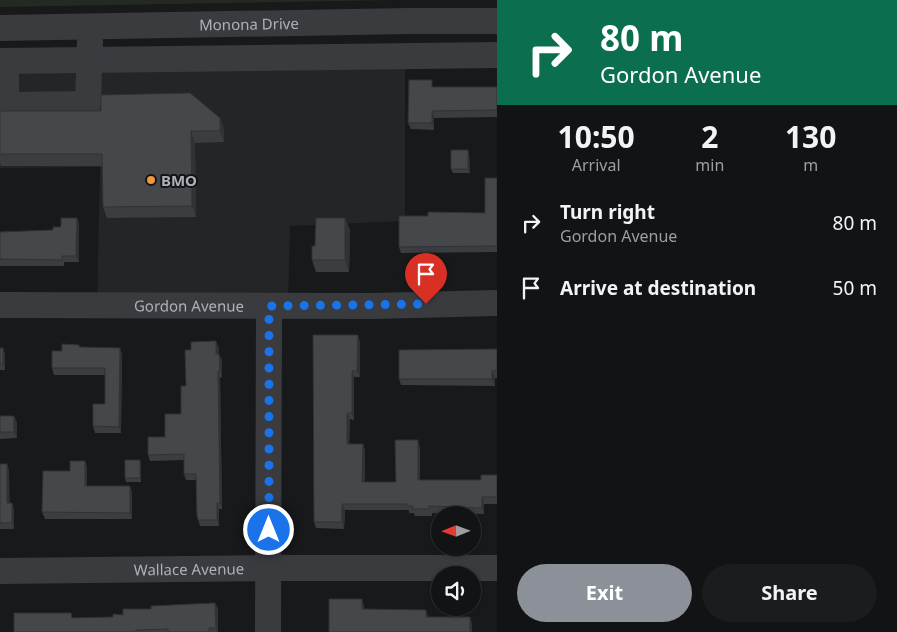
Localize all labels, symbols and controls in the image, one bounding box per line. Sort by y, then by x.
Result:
street label: Monona Drive [199,13,299,35]
text: 80 m [600,14,683,61]
icon: right [517,20,582,85]
text: Gordon Avenue [600,59,761,89]
text: 10:50 [558,116,635,157]
text: 2 [701,116,718,157]
text: 130 [785,116,836,157]
text: Arrival [572,154,621,176]
text: min [695,154,724,176]
text: m [803,154,818,176]
place label: BMO [161,170,197,190]
marker: BMO [145,174,157,186]
text: Turn right [560,199,655,225]
icon: right [517,209,545,237]
text: 80 m [833,210,877,236]
text: Gordon Avenue [560,225,677,247]
pin [405,253,447,304]
icon: arrive [412,260,440,288]
icon: arrive [517,274,545,302]
text: Arrive at destination [560,275,756,301]
text: 50 m [833,275,877,301]
street label: Gordon Avenue [134,295,244,316]
position arrow [242,503,294,555]
north arrow [431,506,481,556]
map controls [431,506,481,616]
street label: Wallace Avenue [134,558,244,580]
button: Exit [517,564,692,622]
button: Share [702,564,877,622]
button: sound [431,566,481,616]

